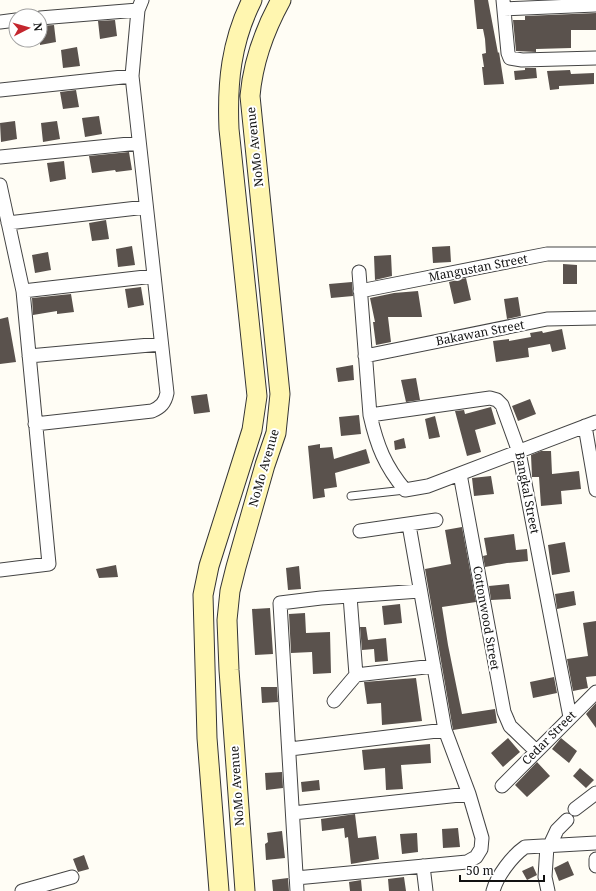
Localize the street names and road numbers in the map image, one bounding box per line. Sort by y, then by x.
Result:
street label: NoMo Avenue [242,106,267,188]
street label: Mangustan Street [427,250,529,285]
street label: Bakawan Street [434,316,526,349]
street label: NoMo Avenue [244,427,283,509]
street label: Bangkal Street [511,451,544,535]
street label: Cottonwood Street [469,564,504,671]
street label: Cedar Street [518,707,579,768]
street label: NoMo Avenue [225,745,248,827]

